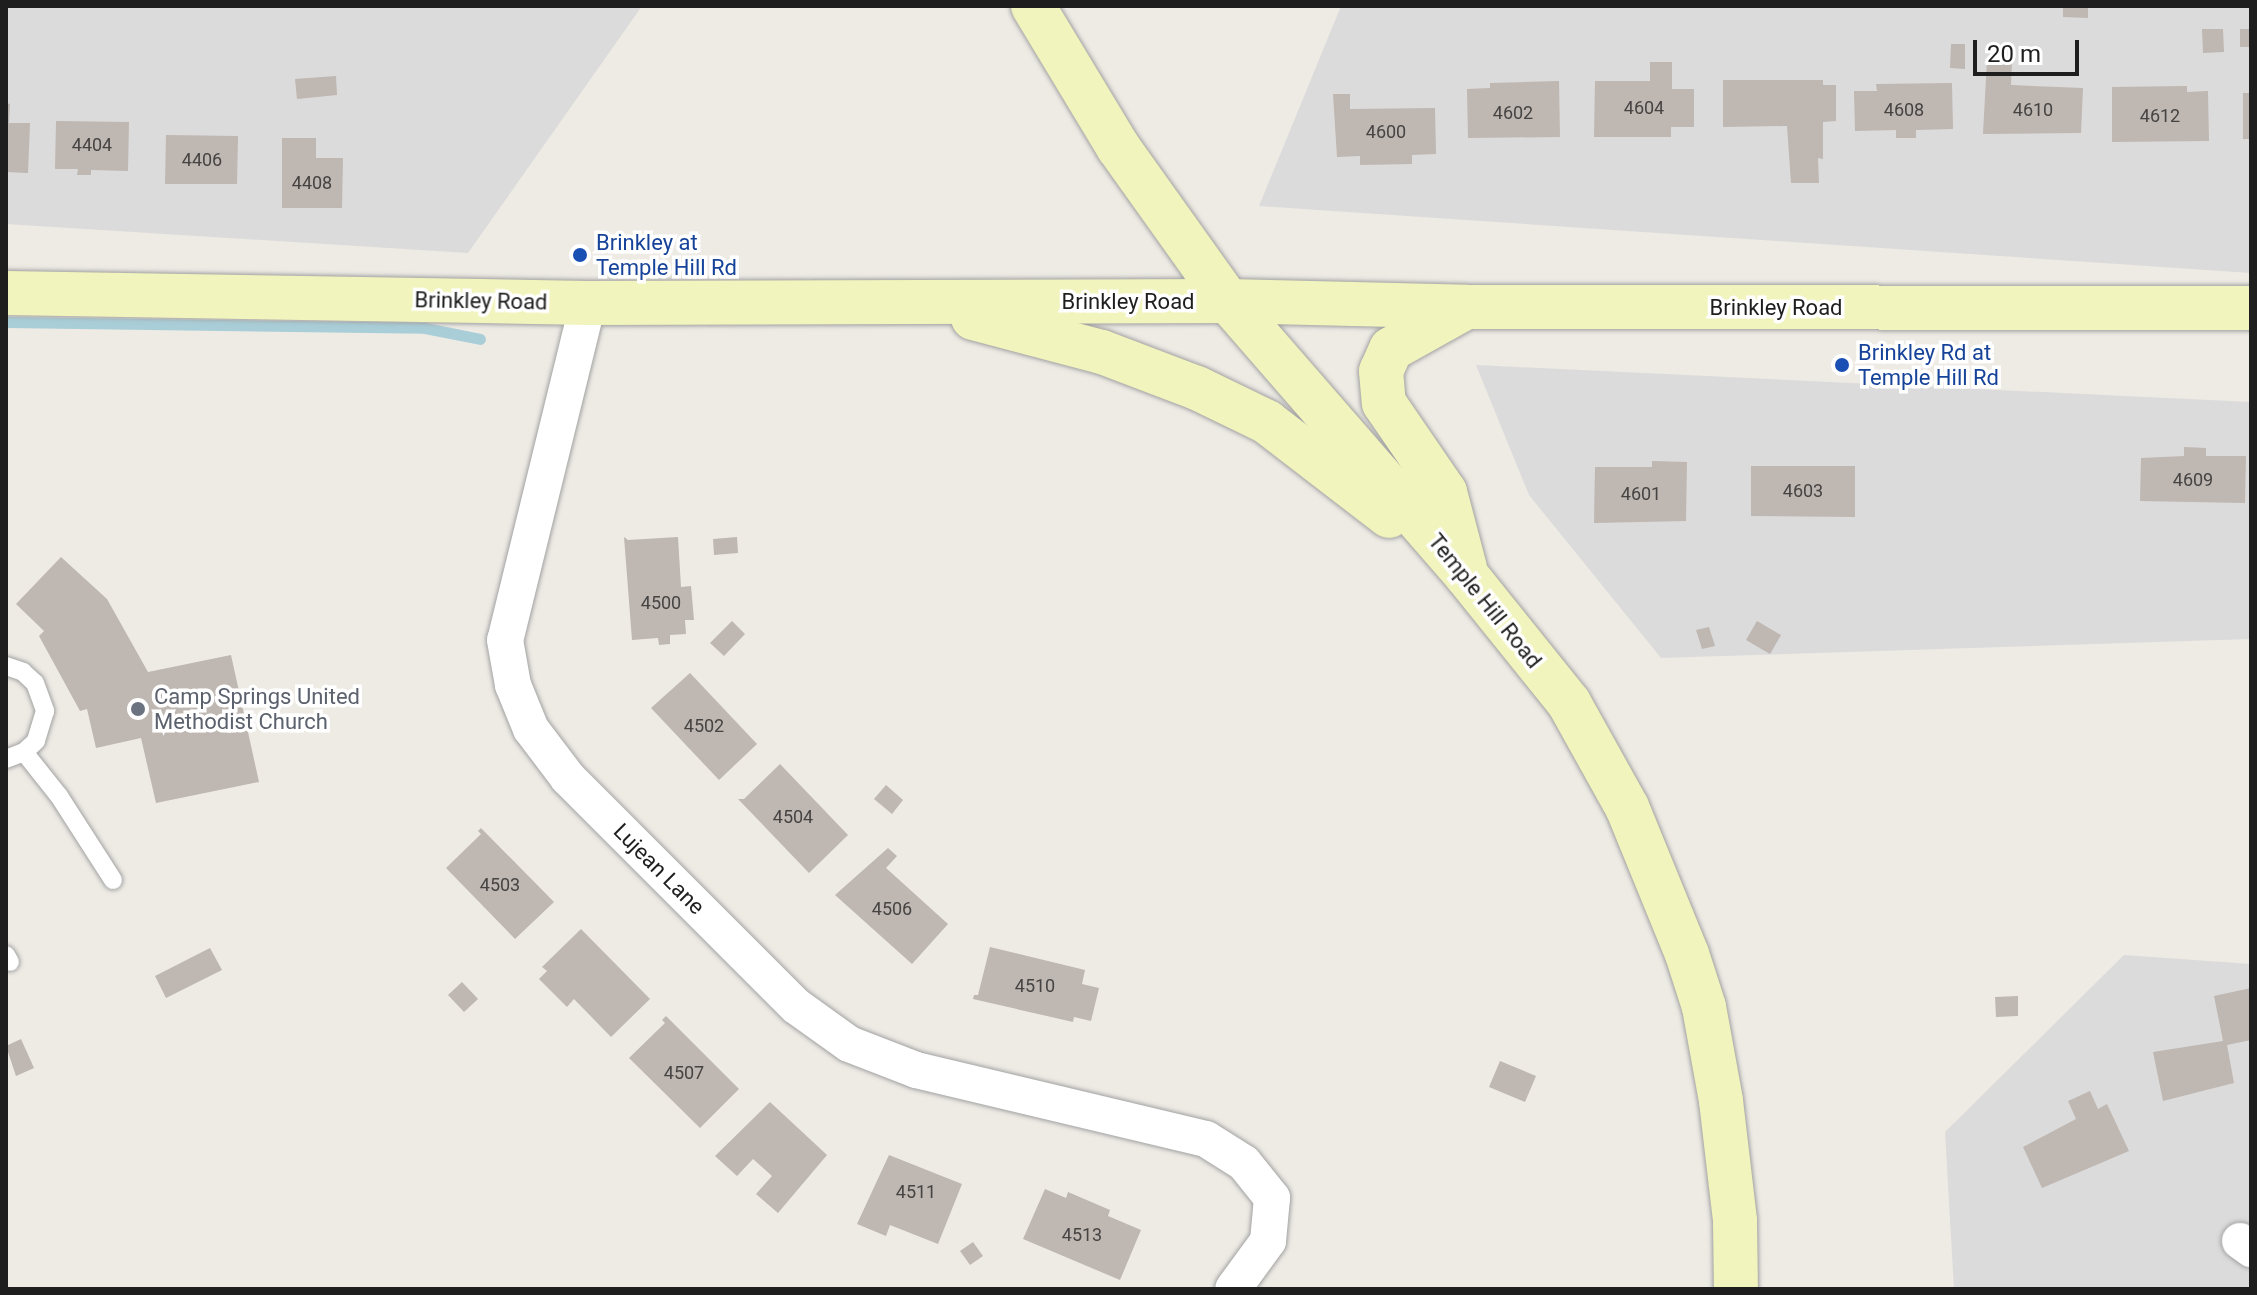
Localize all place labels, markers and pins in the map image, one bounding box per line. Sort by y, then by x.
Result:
place label: Brinkley at Temple Hill Rd [596,229,737,280]
marker: Brinkley at Temple Hill Rd [571,246,589,264]
place label: Brinkley Rd at Temple Hill Rd [1858,339,1999,390]
marker: Brinkley Rd at Temple Hill Rd [1833,356,1851,374]
place label: Camp Springs United Methodist Church [154,683,360,734]
marker: Camp Springs United Methodist Church [129,700,147,718]

